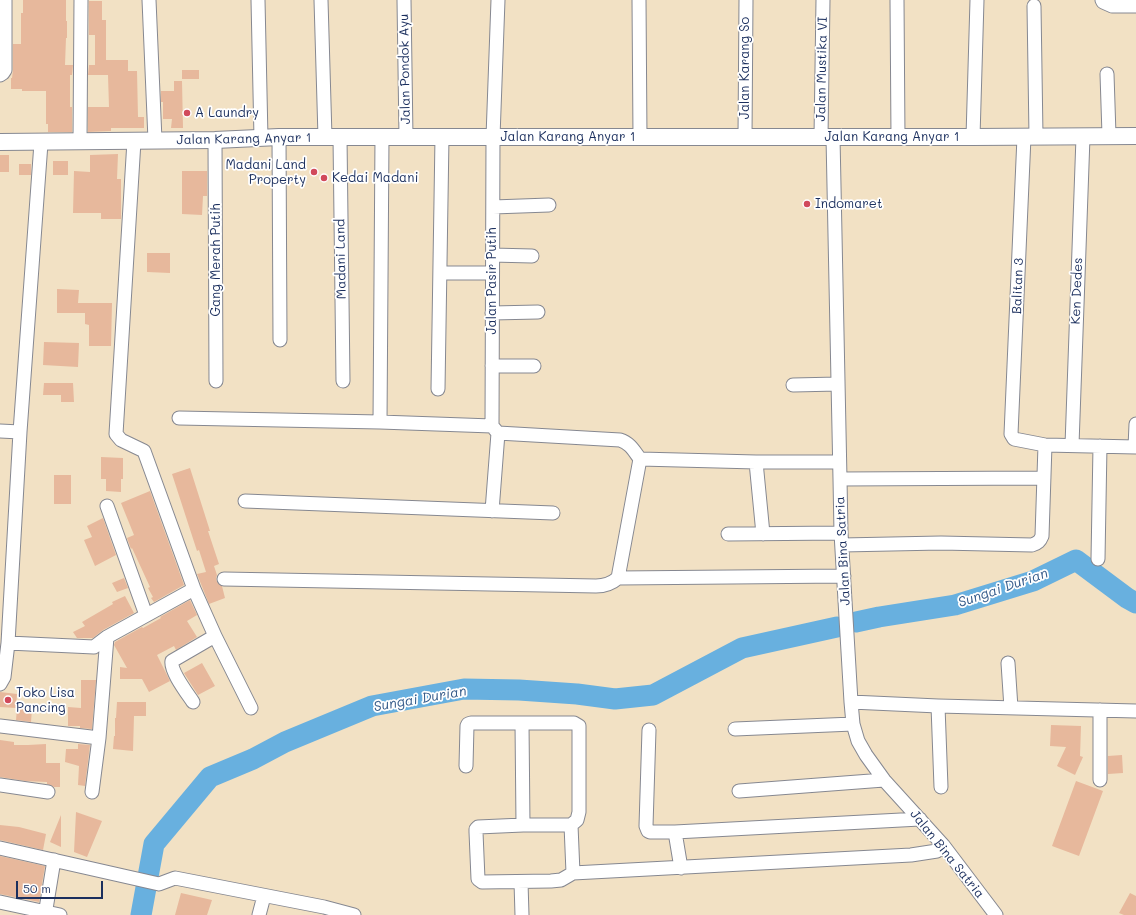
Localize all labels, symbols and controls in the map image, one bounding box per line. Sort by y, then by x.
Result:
street label: Jalan Pondok Ayu [396,14,414,124]
street label: Jalan Karang So [737,17,753,119]
street label: Jalan Mustika VI [813,17,831,121]
place label: A Laundry [195,105,259,121]
marker: A Laundry [182,108,192,118]
street label: Jalan Karang Anyar 1 [500,129,636,145]
street label: Jalan Karang Anyar 1 [824,129,960,145]
street label: Jalan Karang Anyar 1 [176,130,312,148]
place label: Madani Land Property [225,157,306,188]
marker: Madani Land Property [309,167,319,177]
place label: Kedai Madani [332,170,418,186]
marker: Kedai Madani [319,173,329,183]
place label: Indomaret [815,196,883,212]
marker: Indomaret [802,199,812,209]
street label: Gang Merah Putih [208,203,224,317]
street label: Madani Land [332,219,350,299]
street label: Jalan Pasir Putih [484,227,500,335]
street label: Ken Dedes [1068,257,1086,325]
street label: Balitan 3 [1009,258,1027,314]
street label: Jalan Bina Satria [832,496,854,606]
water label: Sungai Durian [956,565,1050,611]
water label: Sungai Durian [372,683,468,715]
place label: Toko Lisa Pancing [16,685,75,716]
marker: Toko Lisa Pancing [3,695,13,705]
street label: Jalan Bina Satria [907,807,987,901]
scale bar [18,873,105,899]
text: 50 m [23,880,51,896]

